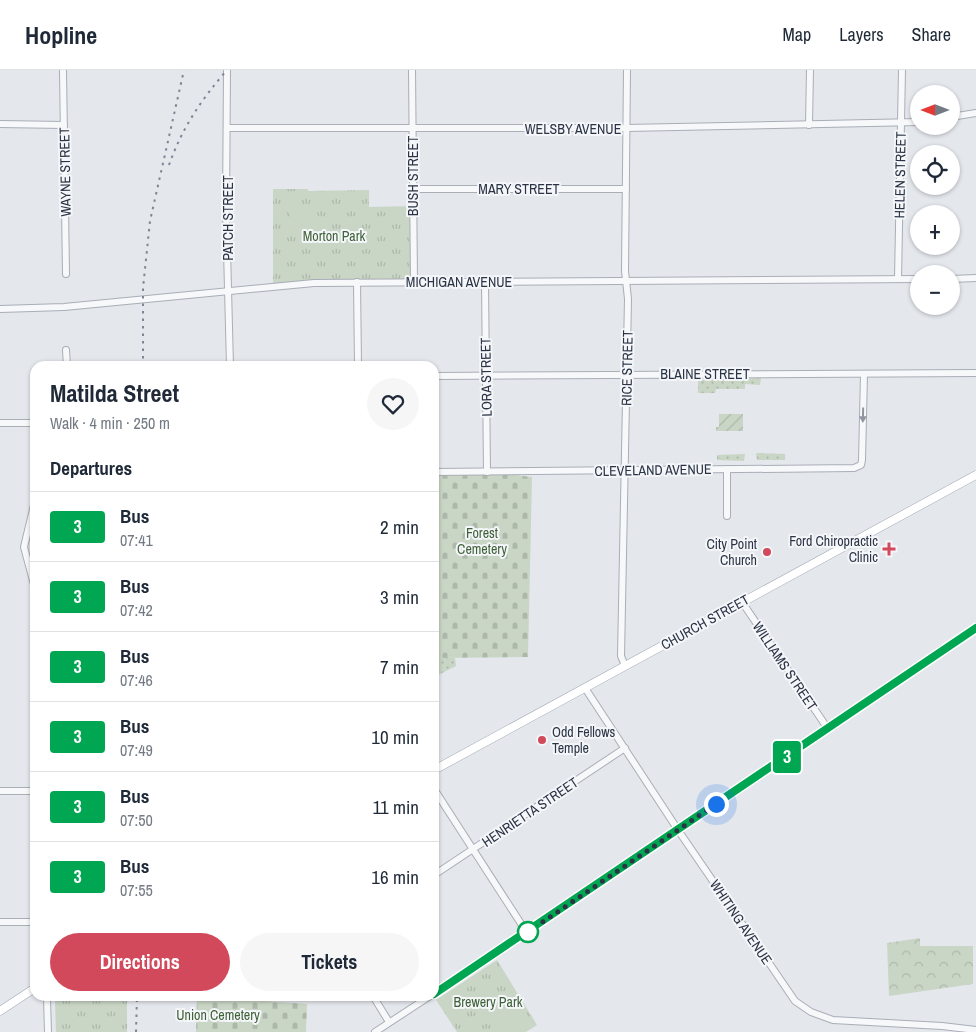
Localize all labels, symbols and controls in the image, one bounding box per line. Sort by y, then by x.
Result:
text: Hopline [25,19,97,51]
text: Map [783,22,811,47]
text: Layers [839,22,884,47]
text: Share [912,22,951,47]
north arrow [910,85,960,135]
map controls [910,85,960,315]
street label: WELSBY AVENUE [525,120,621,138]
street label: WAYNE STREET [55,127,75,217]
street label: HELEN STREET [890,131,910,219]
street label: BUSH STREET [404,136,422,216]
button: locate [910,145,960,195]
street label: PATCH STREET [219,175,237,261]
street label: MARY STREET [478,180,560,198]
button: + [910,205,960,255]
park label: Morton Park [303,227,366,245]
button: − [910,265,960,315]
street label: MICHIGAN AVENUE [406,273,512,291]
street label: RICE STREET [617,330,637,406]
street label: LORA STREET [476,337,496,417]
street label: BLAINE STREET [660,365,750,383]
text: Matilda Street [50,377,179,409]
button: heart [367,378,419,430]
one-way arrow [859,407,867,423]
text: Walk · 4 min · 250 m [50,412,170,434]
text: Departures [50,455,132,481]
street label: CLEVELAND AVENUE [594,460,712,480]
text: Bus [120,503,149,529]
text: 3 [73,514,82,539]
text: 2 min [380,514,419,540]
park label: Forest Cemetery [457,524,507,558]
text: 07:41 [120,529,153,551]
place label: Ford Chiropractic Clinic [789,532,878,566]
place label: City Point Church [707,535,757,569]
marker: Ford Chiropractic Clinic [882,542,896,556]
marker: City Point Church [761,546,773,558]
text: Bus [120,573,149,599]
text: 3 [73,584,82,609]
text: 3 min [380,584,419,610]
street label: CHURCH STREET [658,590,752,654]
text: 07:42 [120,599,153,621]
street label: WILLIAMS STREET [749,618,821,714]
text: Bus [120,643,149,669]
text: 3 [73,654,82,679]
text: 7 min [380,654,419,680]
text: 07:46 [120,669,153,691]
text: Bus [120,713,149,739]
place label: Odd Fellows Temple [552,723,615,757]
text: 3 [73,724,82,749]
text: 10 min [371,724,419,750]
marker: Odd Fellows Temple [536,734,548,746]
text: 07:49 [120,739,153,761]
line badge: 3 [771,741,803,773]
text: 3 [783,744,791,769]
street label: HENRIETTA STREET [479,773,581,851]
text: Bus [120,783,149,809]
your location [704,792,729,817]
text: 3 [73,794,82,819]
text: 11 min [373,794,419,820]
text: 07:50 [120,809,153,831]
text: Bus [120,853,149,879]
text: 3 [73,864,82,889]
text: 16 min [371,864,419,890]
street label: WHITING AVENUE [706,876,776,968]
text: 07:55 [120,879,153,901]
unlabelled marker [517,921,539,943]
button: Directions [50,933,230,991]
button: Tickets [240,933,419,991]
park label: Brewery Park [454,993,523,1011]
park label: Union Cemetery [176,1006,260,1024]

